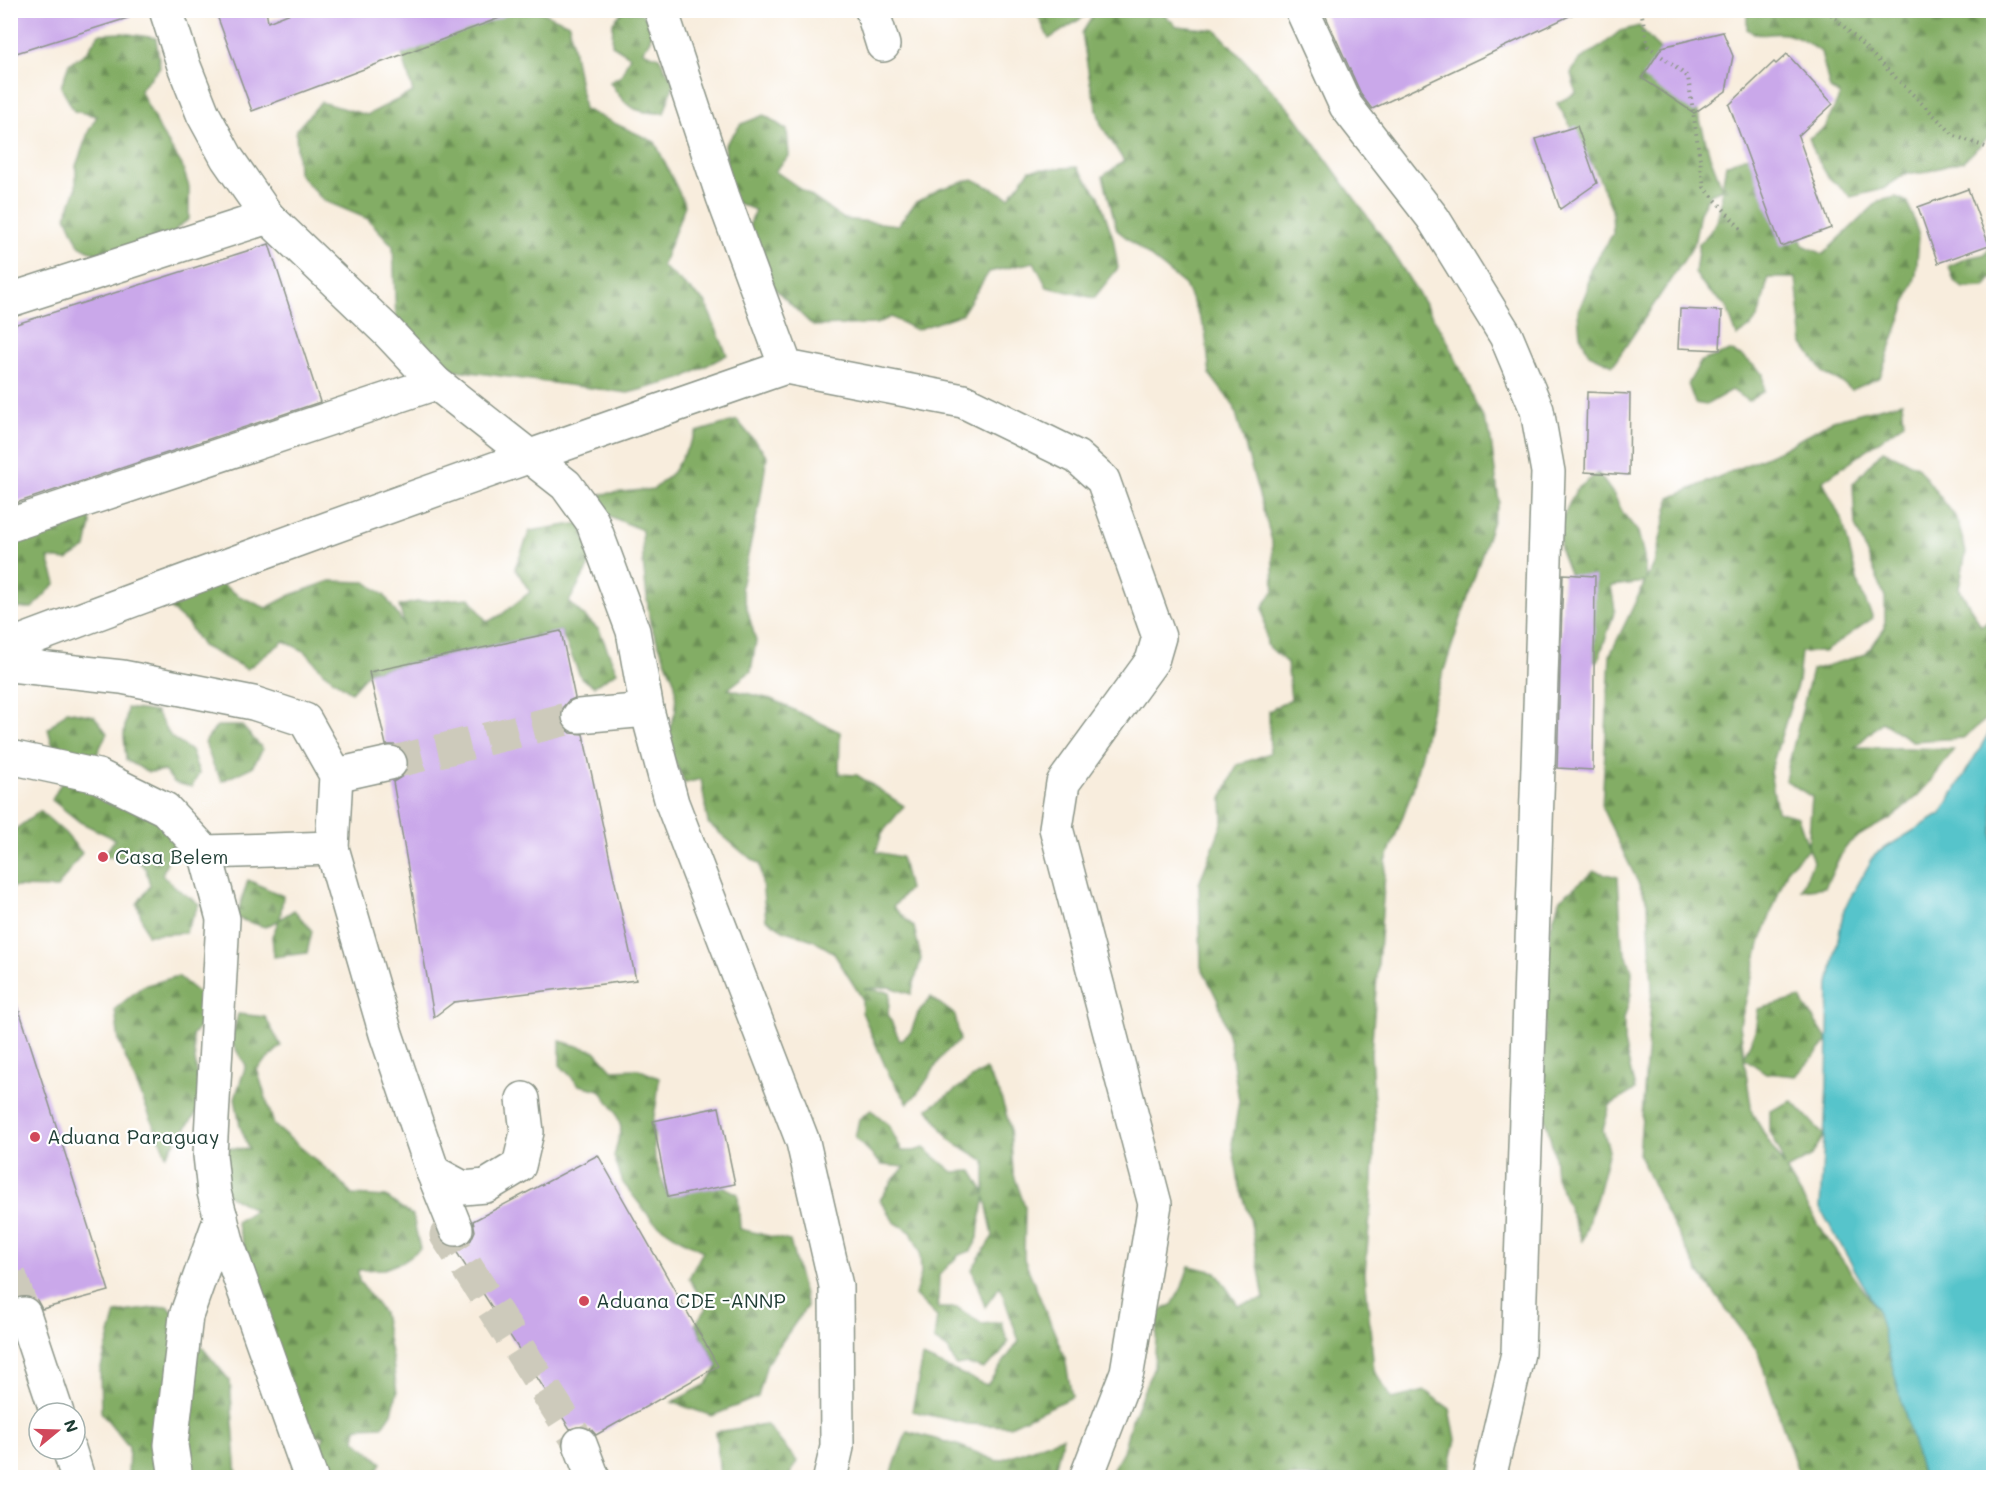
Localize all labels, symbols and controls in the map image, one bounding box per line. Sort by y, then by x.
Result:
place label: Casa Belem [115,843,228,869]
marker: Casa Belem [96,850,110,864]
place label: Aduana Paraguay [47,1123,219,1149]
marker: Aduana Paraguay [28,1130,42,1144]
place label: Aduana CDE -ANNP [596,1287,786,1313]
marker: Aduana CDE -ANNP [577,1294,591,1308]
north arrow [27,1401,87,1461]
text: N [60,1417,84,1435]

